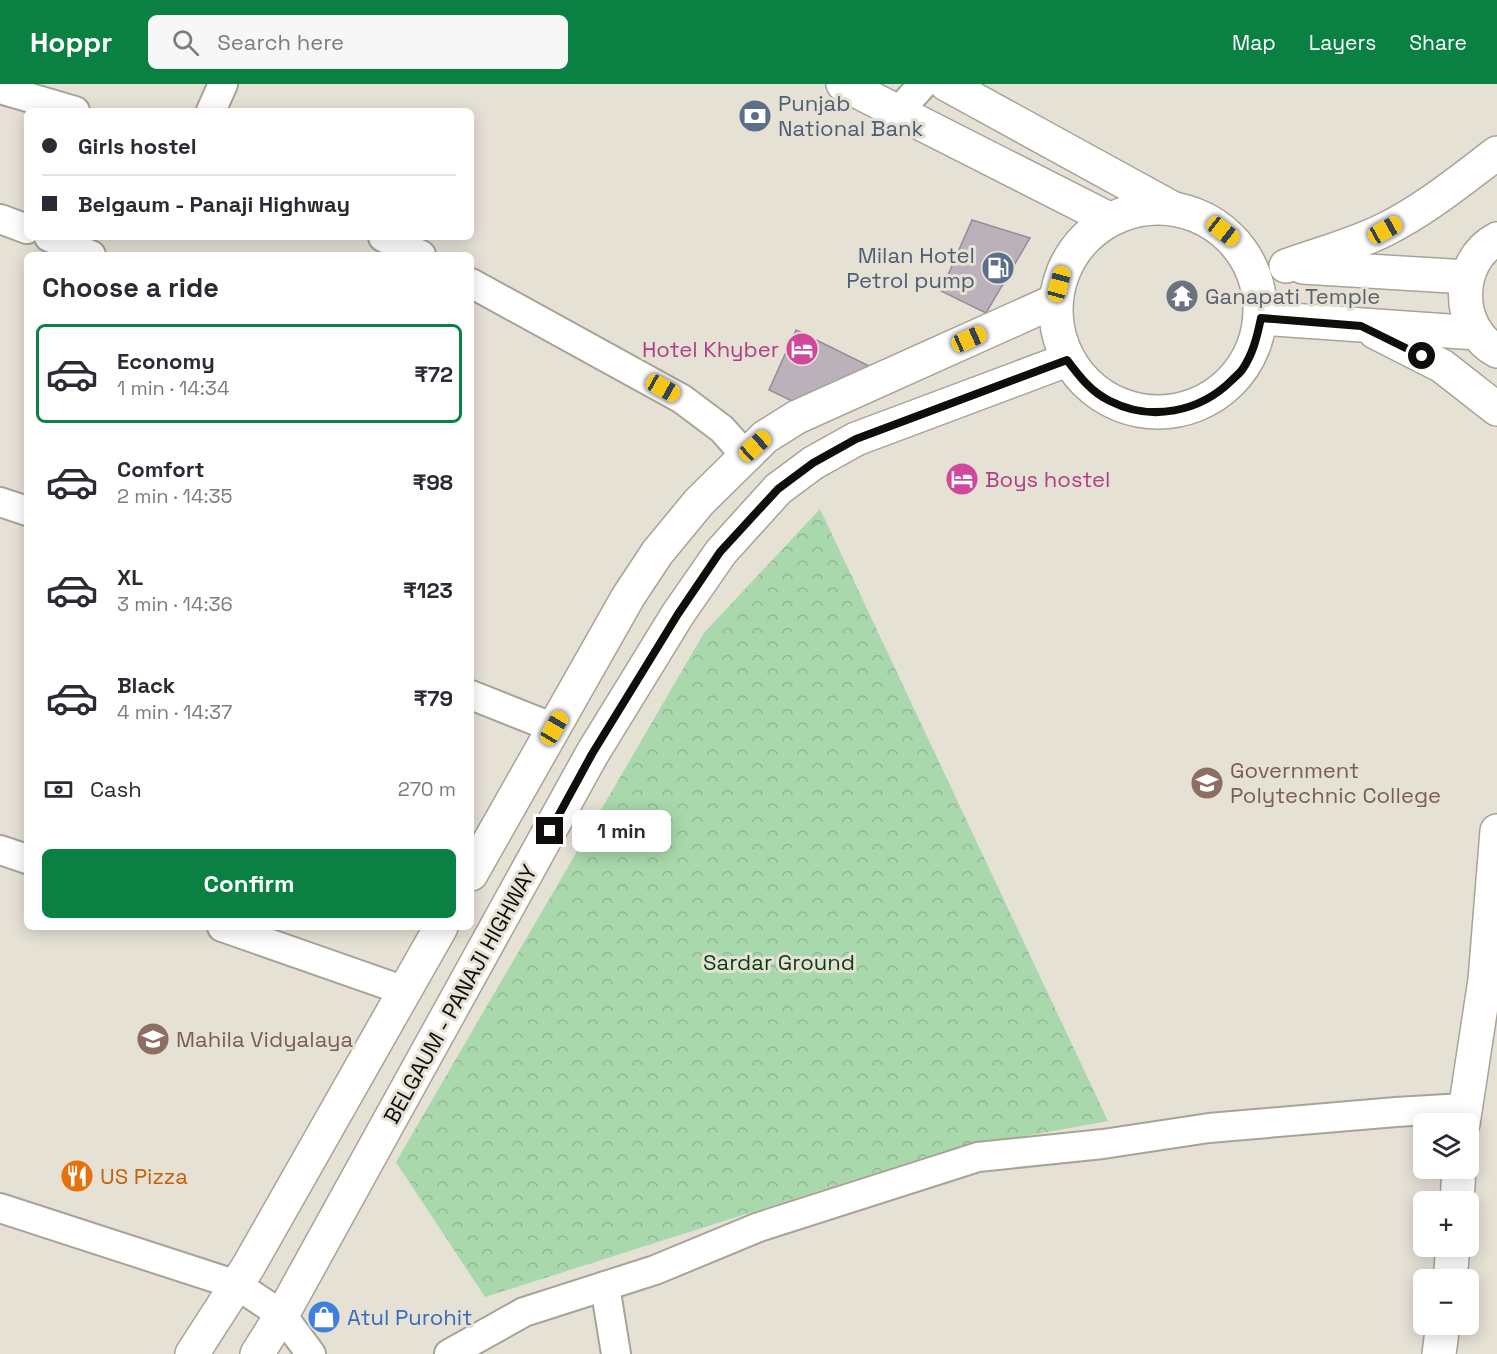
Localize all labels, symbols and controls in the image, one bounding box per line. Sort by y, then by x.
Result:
search box [148,15,568,69]
text: Hoppr [30,24,112,60]
icon: search [169,26,202,59]
text: Search here [217,28,344,56]
text: Map [1232,29,1276,56]
text: Layers [1309,29,1376,56]
text: Share [1409,29,1467,56]
place label: Punjab National Bank [778,89,924,142]
bank icon: Punjab National Bank [737,98,773,134]
text: Girls hostel [78,132,197,160]
text: Belgaum - Panaji Highway [78,190,350,218]
car [1203,213,1243,249]
car [1365,213,1405,247]
place label: Milan Hotel Petrol pump [846,241,975,294]
fuel station icon: Milan Hotel Petrol pump [980,250,1016,286]
car [1046,264,1072,304]
text: Choose a ride [42,270,219,305]
temple icon: Ganapati Temple [1164,278,1200,314]
place label: Ganapati Temple [1205,282,1380,310]
car [949,323,989,355]
hotel icon: Hotel Khyber [784,331,820,367]
place label: Hotel Khyber [642,335,779,363]
route start [1408,342,1435,369]
icon: car [45,347,99,401]
text: Economy [117,347,215,375]
text: ₹72 [414,360,453,388]
car [643,371,683,405]
text: 1 min · 14:34 [117,375,229,401]
car [736,427,774,465]
icon: car [45,455,99,509]
text: Comfort [117,455,205,483]
hotel icon: Boys hostel [944,461,980,497]
place label: Boys hostel [985,465,1110,493]
text: ₹98 [413,468,453,496]
text: 2 min · 14:35 [117,483,233,509]
icon: car [45,563,99,617]
text: XL [117,563,143,591]
text: ₹123 [403,576,453,604]
text: 3 min · 14:36 [117,591,233,617]
icon: car [45,671,99,725]
text: Black [117,671,175,699]
text: ₹79 [414,684,453,712]
text: 4 min · 14:37 [117,699,232,725]
car [537,708,571,748]
place label: Government Polytechnic College [1230,756,1441,809]
school or university icon: Government Polytechnic College [1189,765,1225,801]
icon: cash [42,773,75,806]
text: Cash [90,775,142,803]
text: 270 m [398,776,456,802]
callout: 1 min [571,810,670,852]
route end [536,817,563,844]
text: 1 min [597,818,646,844]
button: Confirm [42,849,456,918]
street label: BELGAUM - PANAJI HIGHWAY [377,859,543,1128]
park label: Sardar Ground [703,948,855,976]
school or university icon: Mahila Vidyalaya [135,1021,171,1057]
place label: Mahila Vidyalaya [176,1025,353,1053]
map controls [1413,1113,1479,1335]
button: layers [1413,1113,1479,1179]
restaurant icon: US Pizza [59,1158,95,1194]
place label: US Pizza [100,1162,188,1190]
button: + [1413,1191,1479,1257]
button: − [1413,1269,1479,1335]
shop icon: Atul Purohit [306,1299,342,1335]
place label: Atul Purohit [347,1303,472,1331]

